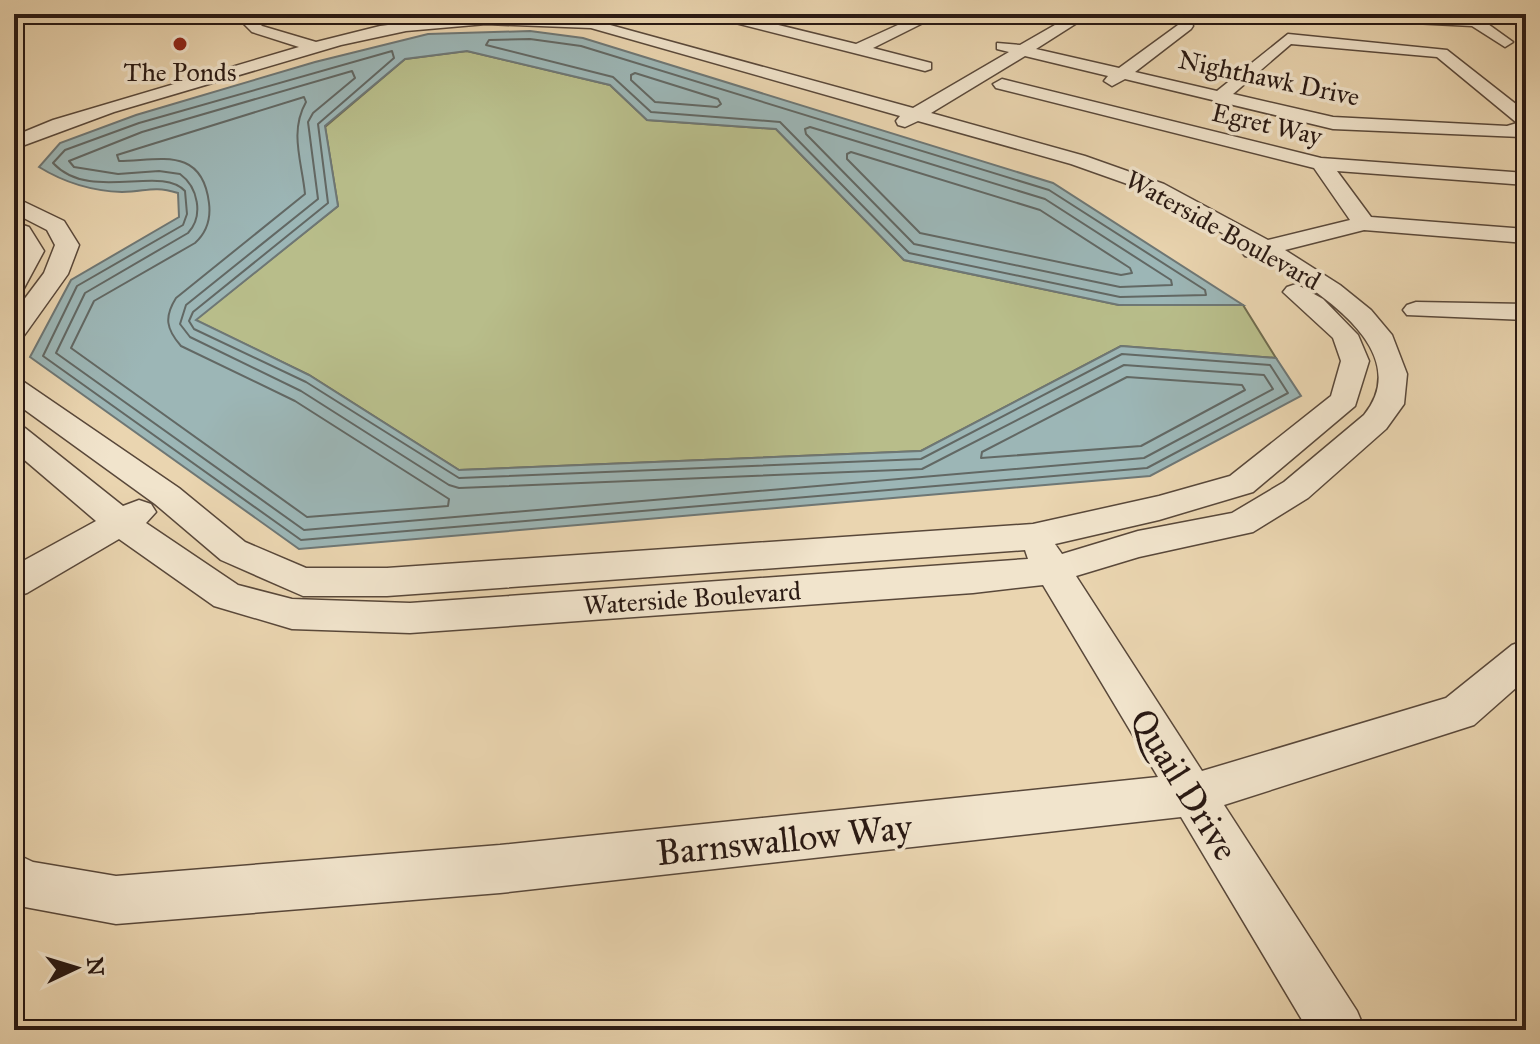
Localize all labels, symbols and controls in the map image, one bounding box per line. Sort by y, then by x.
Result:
marker: The Ponds [171,35,189,53]
street label: Nighthawk Drive [1175,43,1363,113]
place label: The Ponds [124,56,236,88]
street label: Egret Way [1209,96,1326,152]
street label: Waterside Boulevard [1120,163,1326,297]
street label: Waterside Boulevard [582,574,802,622]
street label: Quail Drive [1120,701,1248,868]
street label: Barnswallow Way [654,805,915,875]
north arrow [36,928,116,1008]
text: N [81,956,110,977]

